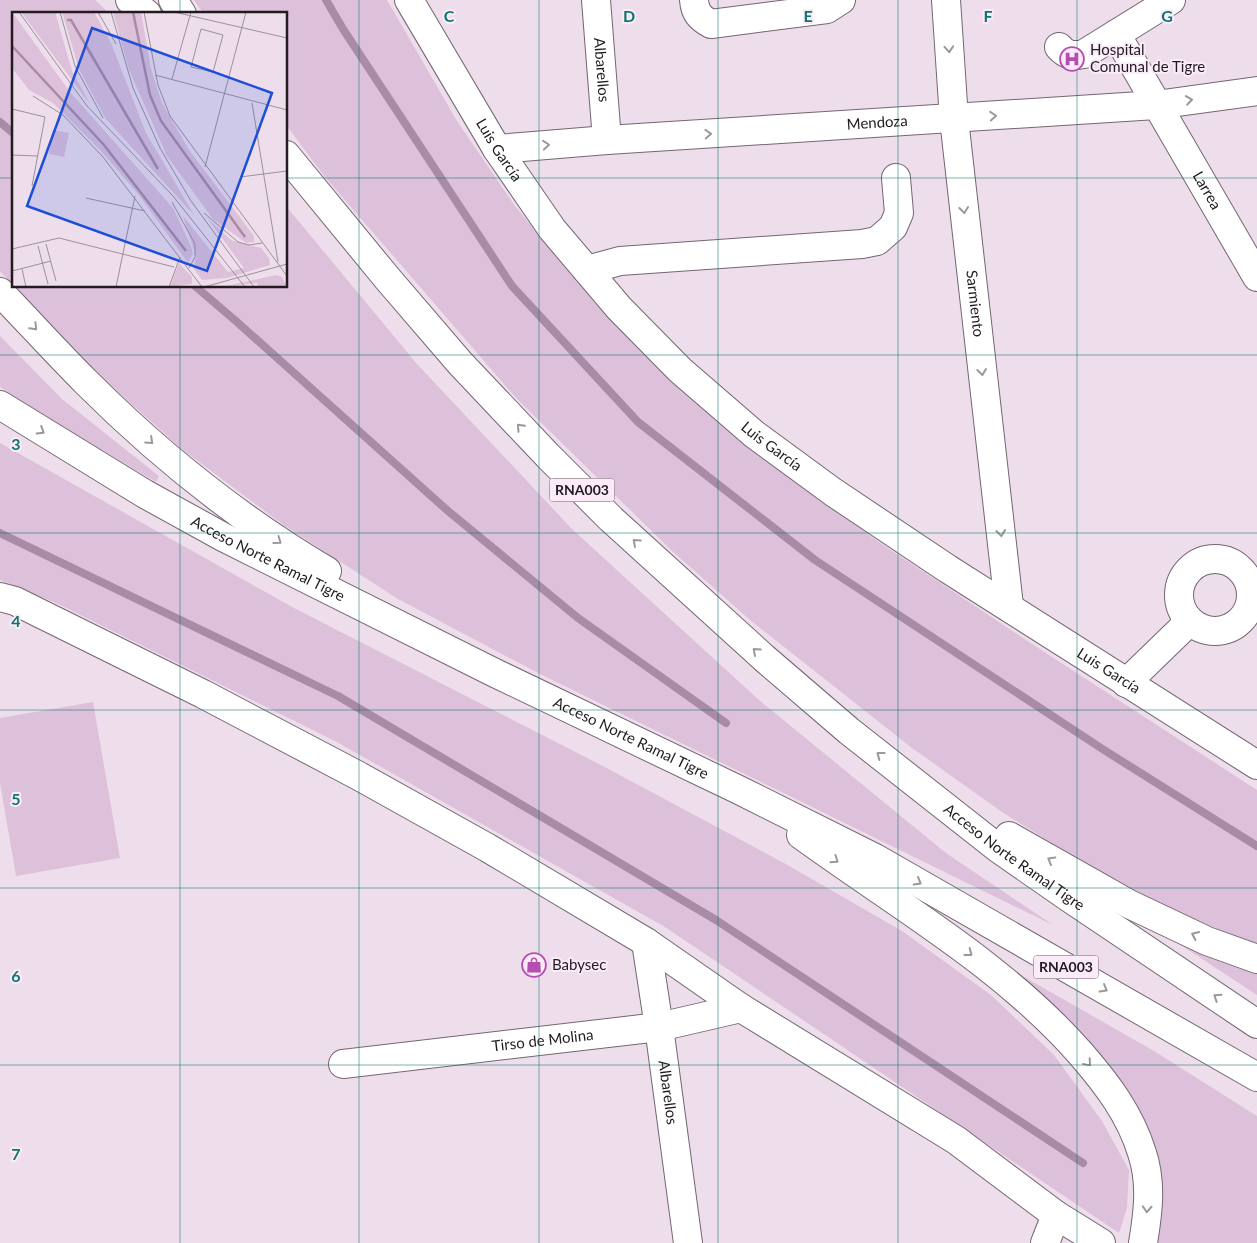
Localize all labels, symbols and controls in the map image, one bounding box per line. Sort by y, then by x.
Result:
text: C [444,6,455,25]
text: D [623,6,635,25]
text: E [803,6,813,25]
text: F [983,6,993,25]
text: G [1161,6,1173,25]
inset map [12,12,288,288]
street label: Albarellos [591,37,614,103]
place label: Hospital Comunal de Tigre [1090,40,1205,75]
one-way arrow [943,45,954,53]
hospital icon: Hospital Comunal de Tigre [1059,46,1085,72]
one-way arrow [1185,96,1194,106]
street label: Mendoza [846,111,908,133]
one-way arrow [989,111,997,122]
street label: Luis García [473,115,527,185]
one-way arrow [704,128,712,139]
one-way arrow [542,140,550,151]
street label: Larrea [1190,168,1226,212]
one-way arrow [958,207,969,215]
street label: Sarmiento [963,269,989,338]
one-way arrow [28,321,37,330]
one-way arrow [976,368,987,376]
street label: Luis García [738,417,806,474]
one-way arrow [36,424,45,434]
one-way arrow [517,424,526,433]
text: 3 [11,434,21,453]
one-way arrow [144,435,153,444]
road number: RNA003 [550,478,614,502]
street label: Acceso Norte Ramal Tigre [188,511,348,604]
one-way arrow [995,530,1006,538]
one-way arrow [272,535,281,543]
one-way arrow [632,538,641,547]
text: 4 [11,611,21,630]
street label: Luis García [1074,643,1144,697]
one-way arrow [752,648,761,657]
street label: Acceso Norte Ramal Tigre [551,692,712,782]
one-way arrow [877,753,886,761]
text: 5 [11,789,21,808]
street label: Acceso Norte Ramal Tigre [941,799,1089,914]
one-way arrow [829,854,839,863]
one-way arrow [1048,857,1057,867]
one-way arrow [912,876,921,886]
one-way arrow [1191,931,1200,941]
one-way arrow [963,947,973,956]
shop icon: Babysec [521,952,547,978]
place label: Babysec [552,955,606,973]
road number: RNA003 [1034,956,1098,979]
text: 6 [11,966,21,985]
one-way arrow [1099,983,1108,993]
one-way arrow [1213,994,1222,1003]
street label: Tirso de Molina [491,1025,594,1055]
one-way arrow [1082,1057,1091,1066]
street label: Albarellos [656,1059,682,1126]
text: 7 [11,1144,21,1163]
one-way arrow [1142,1205,1153,1213]

